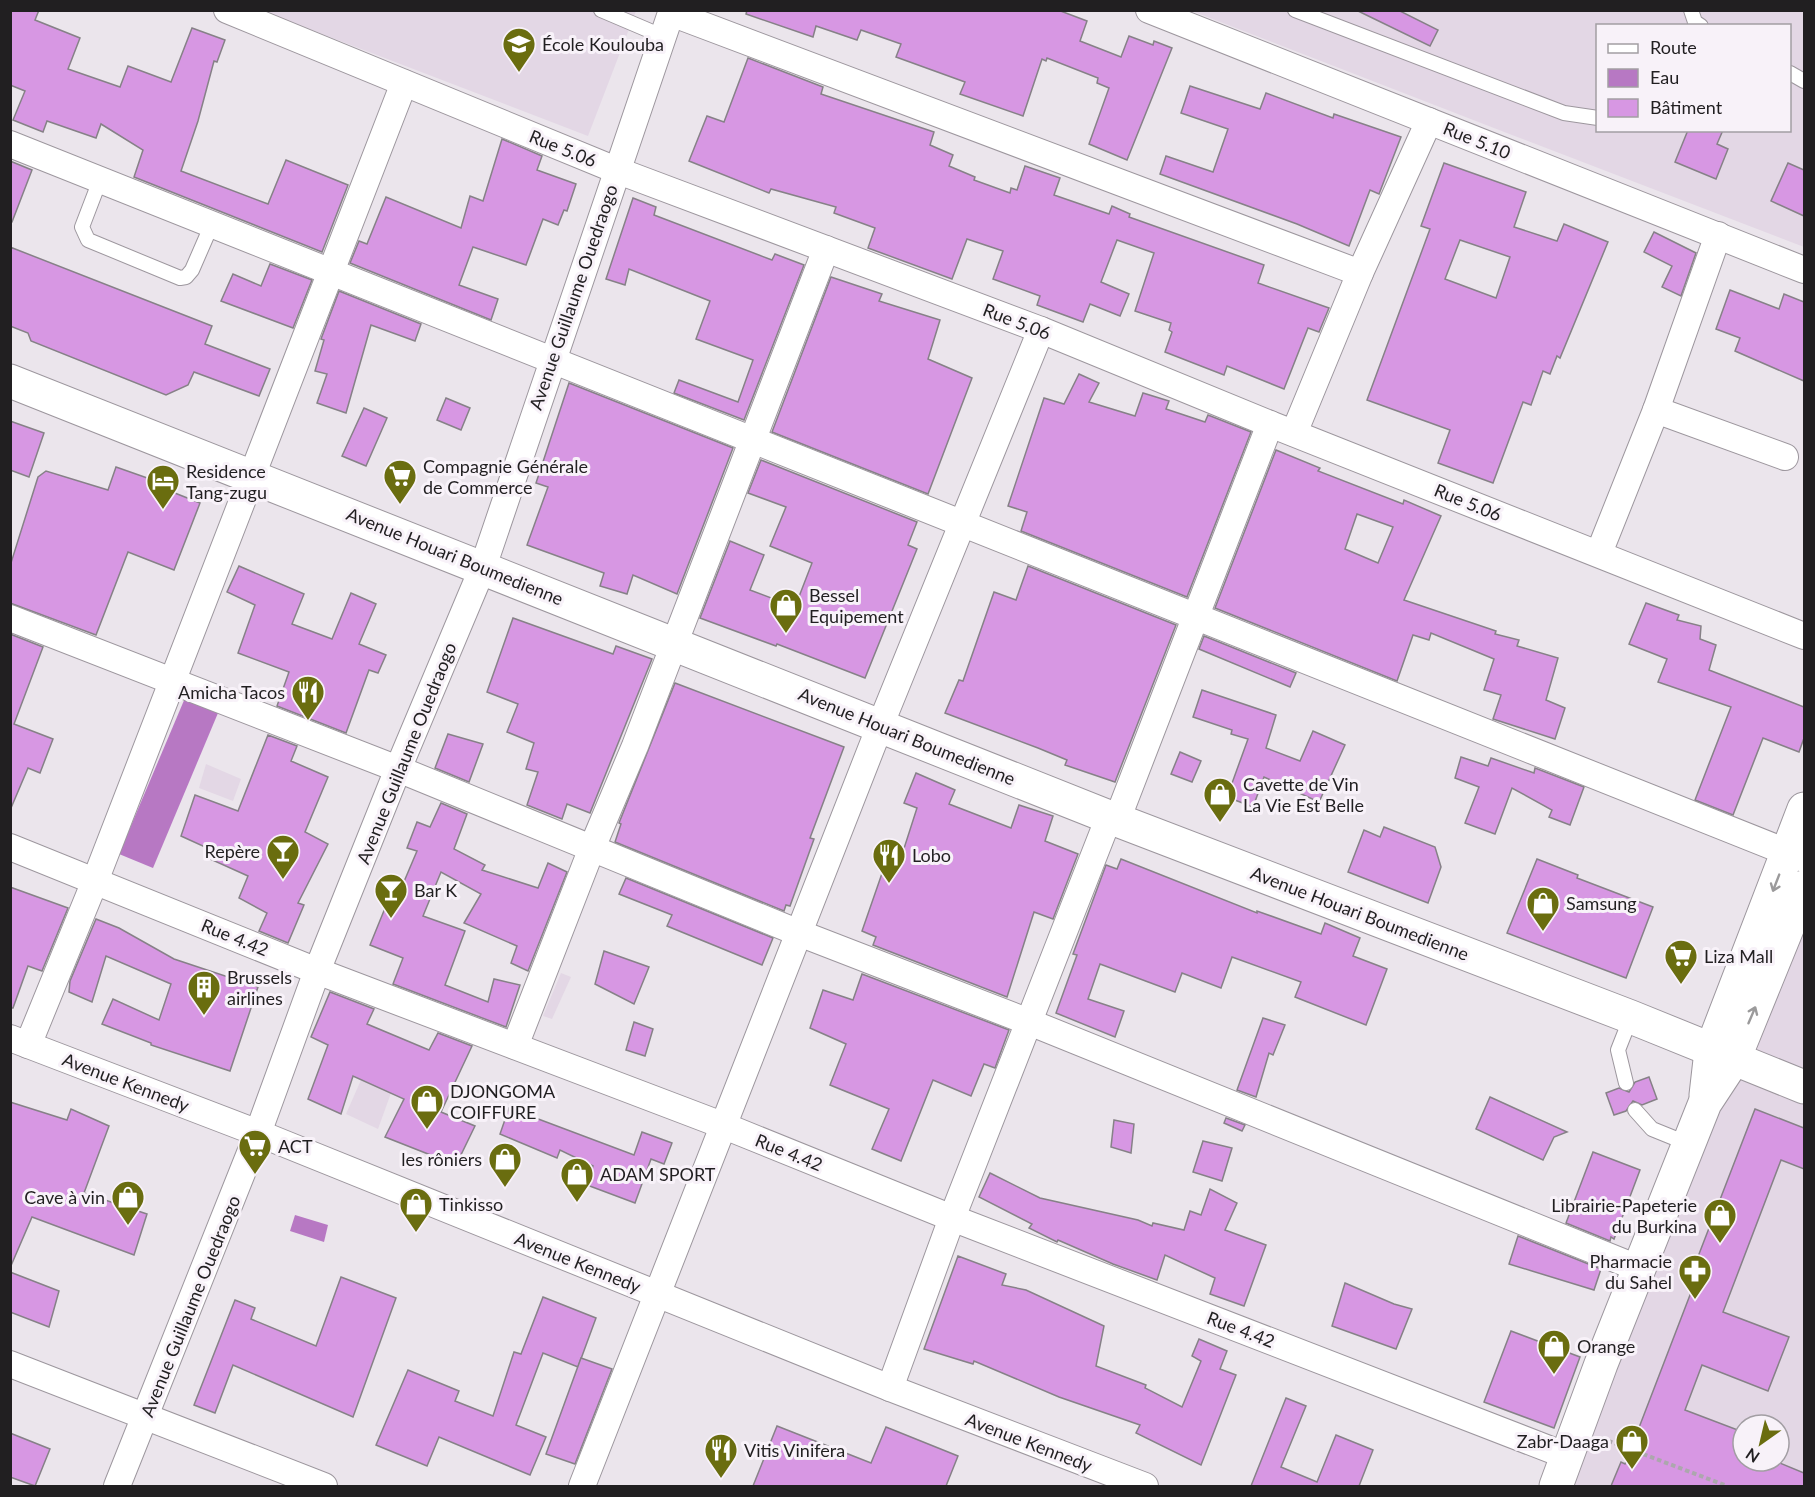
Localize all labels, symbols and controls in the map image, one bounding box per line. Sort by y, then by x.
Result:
legend [1596,24,1791,132]
school or university icon: École Koulouba [501,26,537,73]
place label: École Koulouba [542,33,664,55]
text: Route [1650,36,1697,58]
text: Eau [1650,66,1679,88]
text: Bâtiment [1650,96,1723,118]
street label: Rue 5.10 [1440,117,1514,163]
street label: Rue 5.06 [526,125,600,171]
street label: Avenue Guillaume Ouedraogo [524,181,622,413]
street label: Rue 5.06 [980,298,1054,344]
place label: Compagnie Générale de Commerce [423,455,588,498]
supermarket icon: Compagnie Générale de Commerce [382,458,418,505]
place label: Residence Tang-zugu [186,460,267,503]
hotel icon: Residence Tang-zugu [145,463,181,510]
street label: Rue 5.06 [1431,479,1505,525]
street label: Avenue Houari Boumedienne [343,502,567,610]
place label: Bessel Equipement [809,584,904,627]
shop icon: Bessel Equipement [768,587,804,634]
street label: Avenue Guillaume Ouedraogo [351,639,461,867]
restaurant icon: Amicha Tacos [290,674,326,721]
place label: Amicha Tacos [178,681,285,703]
street label: Avenue Houari Boumedienne [795,682,1019,790]
place label: Cavette de Vin La Vie Est Belle [1243,773,1364,816]
shop icon: Cavette de Vin La Vie Est Belle [1202,776,1238,823]
bar icon: Repère [265,833,301,880]
restaurant icon: Lobo [871,837,907,884]
place label: Repère [205,840,260,862]
place label: Lobo [912,844,951,866]
street label: Avenue Houari Boumedienne [1248,861,1472,965]
bar icon: Bar K [373,872,409,919]
one-way arrow [1769,873,1780,892]
place label: Bar K [414,879,457,901]
shop icon: Samsung [1525,885,1561,932]
place label: Samsung [1566,892,1637,914]
street label: Rue 4.42 [198,914,272,960]
supermarket icon: Liza Mall [1663,938,1699,985]
place label: Liza Mall [1704,945,1773,967]
place label: Brussels airlines [227,966,292,1009]
building icon: Brussels airlines [186,969,222,1016]
one-way arrow [1747,1006,1759,1024]
street label: Avenue Kennedy [60,1048,193,1117]
place label: DJONGOMA COIFFURE [450,1080,556,1123]
shop icon: DJONGOMA COIFFURE [409,1083,445,1130]
supermarket icon: ACT [237,1128,273,1175]
street label: Rue 4.42 [752,1129,826,1175]
place label: ACT [278,1135,313,1157]
shop icon: les rôniers [487,1141,523,1188]
place label: les rôniers [401,1148,482,1170]
shop icon: ADAM SPORT [559,1156,595,1203]
place label: ADAM SPORT [600,1163,716,1185]
shop icon: Cave à vin [110,1179,146,1226]
place label: Cave à vin [24,1186,105,1208]
shop icon: Tinkisso [398,1186,434,1233]
street label: Avenue Guillaume Ouedraogo [135,1192,245,1420]
place label: Tinkisso [439,1193,503,1215]
place label: Librairie-Papeterie du Burkina [1551,1194,1697,1237]
shop icon: Librairie-Papeterie du Burkina [1702,1197,1738,1244]
street label: Avenue Kennedy [512,1227,645,1298]
place label: Pharmacie du Sahel [1590,1250,1672,1293]
pharmacy icon: Pharmacie du Sahel [1677,1253,1713,1300]
street label: Rue 4.42 [1204,1306,1278,1352]
shop icon: Orange [1536,1328,1572,1375]
place label: Orange [1577,1335,1635,1357]
street label: Avenue Kennedy [963,1408,1096,1477]
north arrow [1731,1413,1791,1473]
shop icon: Zabr-Daaga [1614,1423,1650,1470]
place label: Zabr-Daaga [1517,1430,1609,1452]
restaurant icon: Vitis Vinifera [703,1432,739,1479]
place label: Vitis Vinifera [744,1439,845,1461]
text: N [1742,1445,1763,1467]

